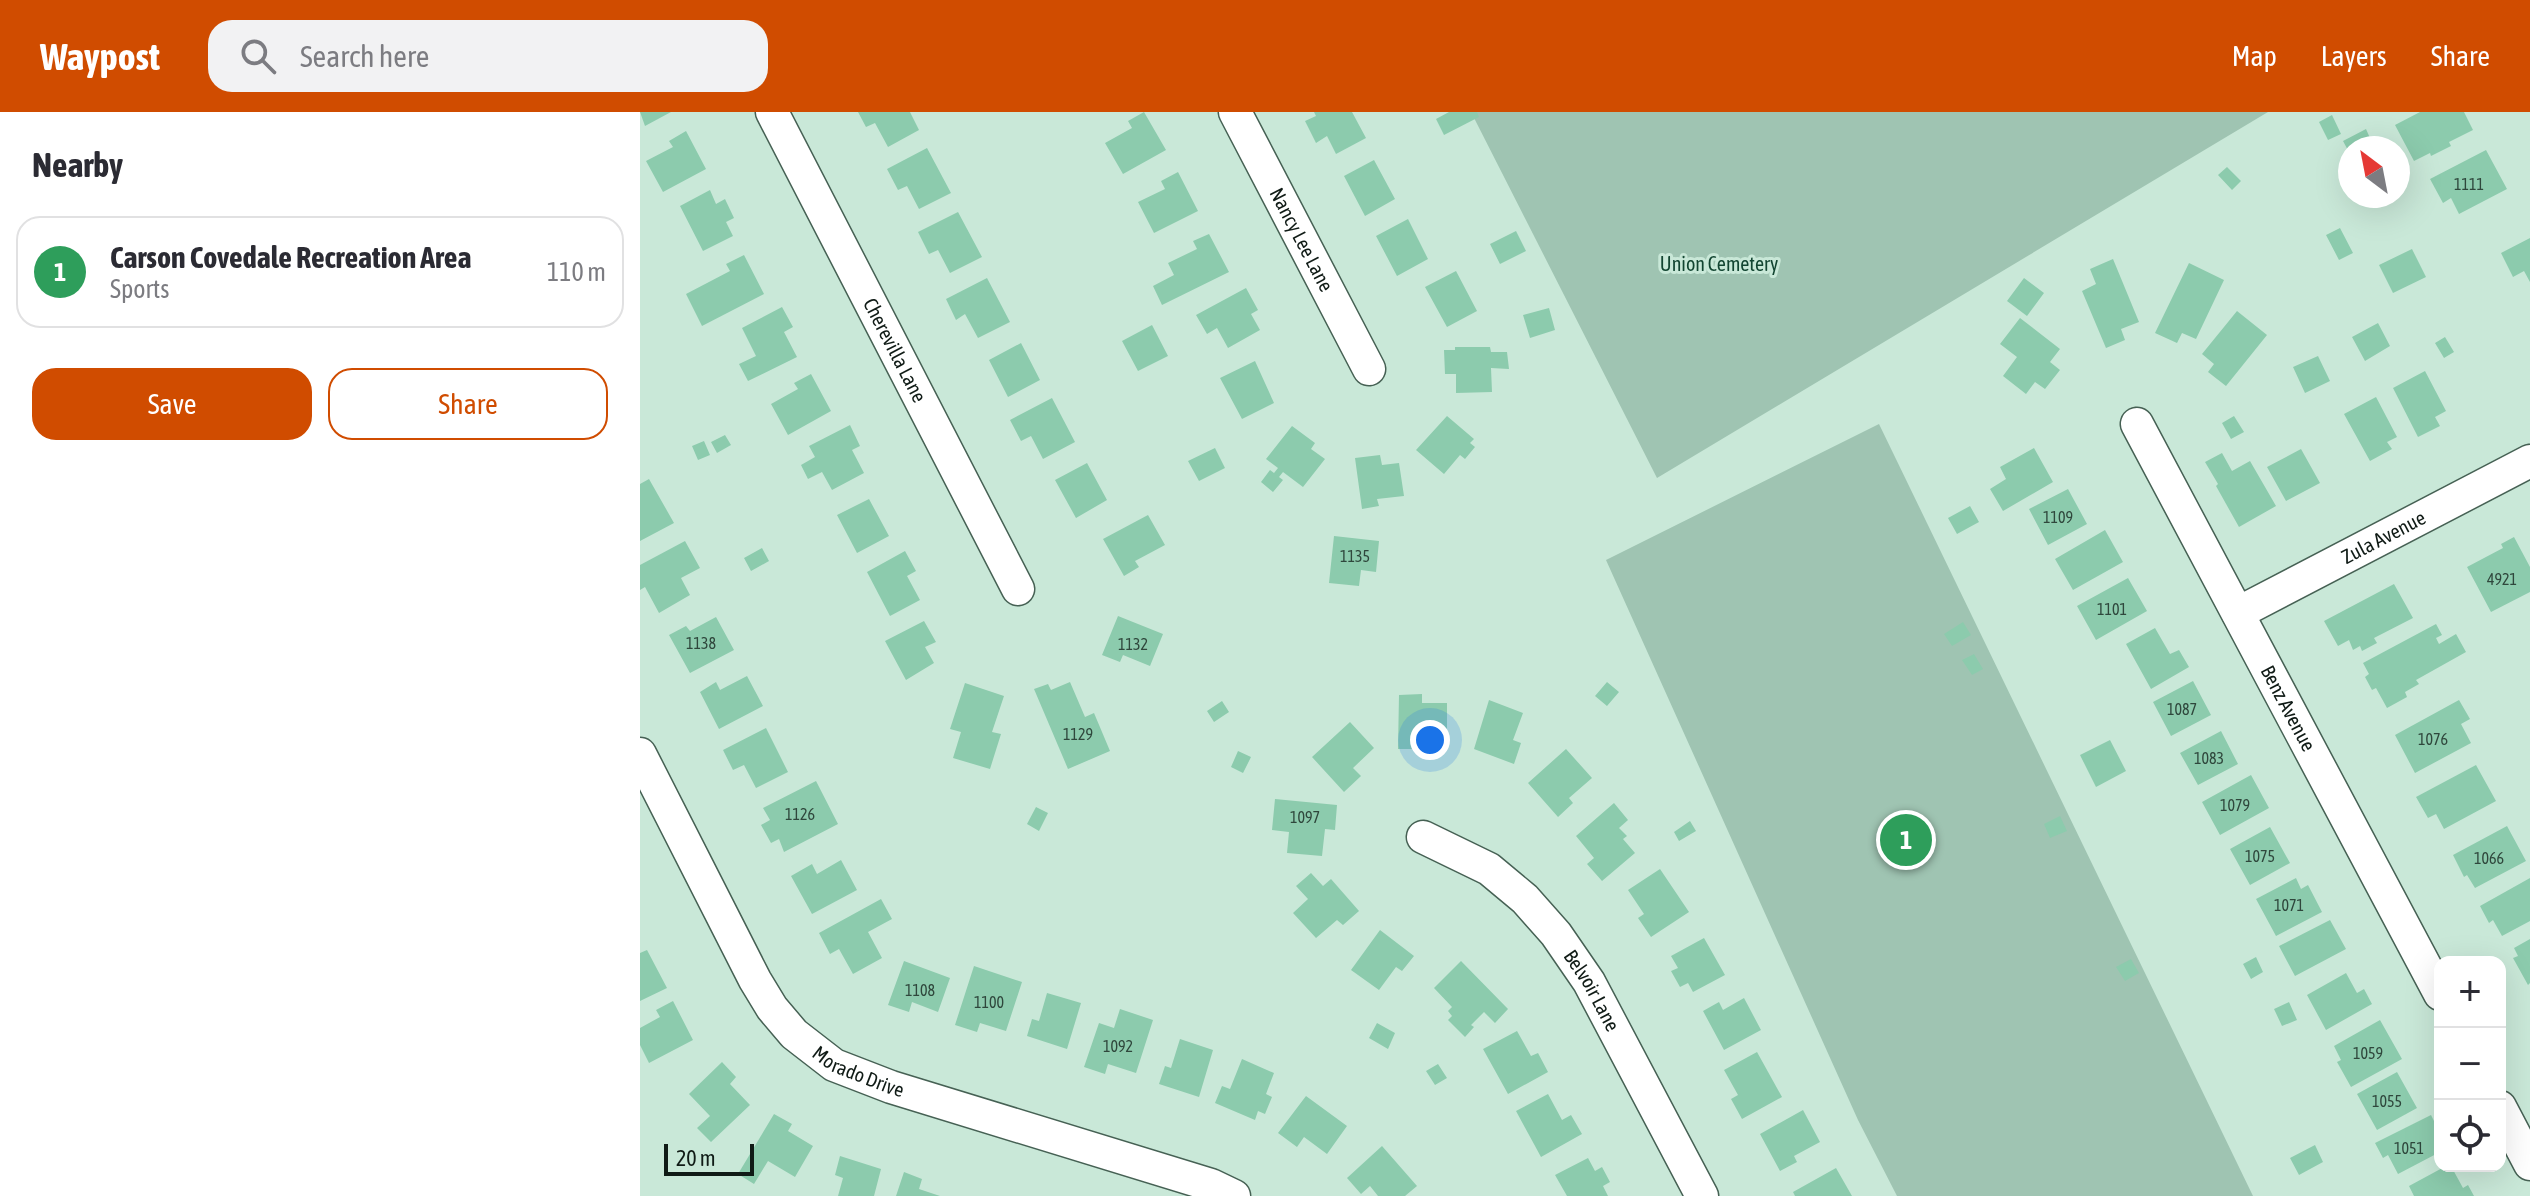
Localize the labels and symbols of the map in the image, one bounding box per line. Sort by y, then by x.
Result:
north arrow [2338,136,2410,208]
house number: 1111 [2454,175,2484,193]
street label: Nancy Lee Lane [1266,184,1338,295]
park label: Union Cemetery [1660,252,1778,275]
street label: Cherevilla Lane [859,294,932,406]
street label: Zula Avenue [2337,506,2429,568]
house number: 1109 [2043,508,2073,526]
house number: 1135 [1340,547,1370,565]
house number: 4921 [2487,570,2517,588]
house number: 1101 [2097,600,2127,618]
house number: 1138 [686,634,716,652]
house number: 1132 [1118,635,1148,653]
street label: Benz Avenue [2256,661,2321,755]
house number: 1087 [2167,700,2197,718]
your location [1410,720,1450,760]
house number: 1129 [1063,725,1093,743]
house number: 1076 [2418,730,2448,748]
house number: 1083 [2194,749,2224,767]
house number: 1079 [2220,796,2250,814]
house number: 1126 [785,805,815,823]
house number: 1097 [1290,808,1320,826]
pin: 1 [1880,810,1932,870]
house number: 1075 [2245,847,2275,865]
house number: 1066 [2474,849,2504,867]
house number: 1071 [2274,896,2304,914]
street label: Belvoir Lane [1559,945,1625,1035]
house number: 1108 [905,981,935,999]
house number: 1100 [974,993,1004,1011]
house number: 1092 [1103,1037,1133,1055]
street label: Morado Drive [808,1041,907,1101]
house number: 1059 [2353,1044,2383,1062]
house number: 1055 [2372,1092,2402,1110]
house number: 1051 [2394,1139,2424,1157]
scale bar [664,1140,754,1176]

